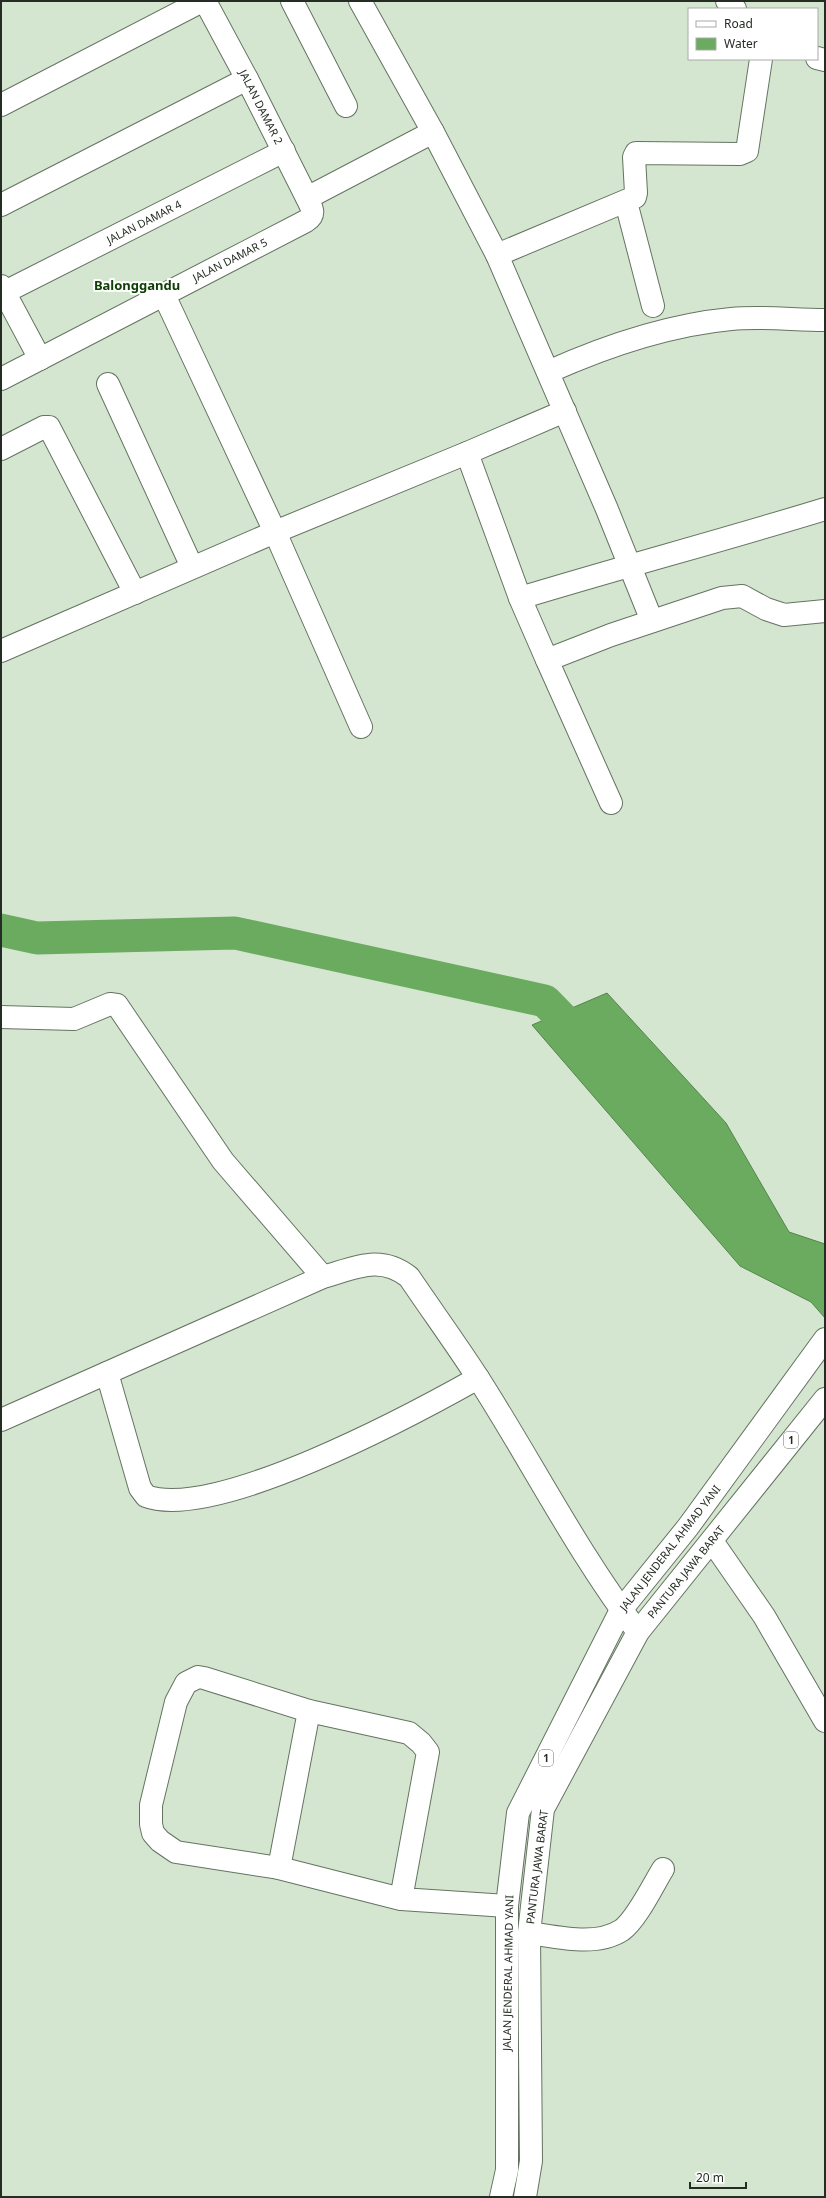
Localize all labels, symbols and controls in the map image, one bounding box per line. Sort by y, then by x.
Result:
legend [688,8,818,60]
text: Road [724,15,753,32]
text: Water [724,35,758,52]
street label: JALAN DAMAR 2 [236,66,287,147]
street label: JALAN DAMAR 4 [103,196,184,247]
street label: JALAN DAMAR 5 [189,234,270,285]
district label: Balonggandu [94,276,180,294]
road number: 1 [784,1432,798,1448]
street label: JALAN JENDERAL AHMAD YANI [615,1481,724,1615]
street label: PANTURA JAWA BARAT [644,1522,728,1621]
road number: 1 [539,1750,553,1766]
street label: PANTURA JAWA BARAT [522,1809,551,1925]
street label: JALAN JENDERAL AHMAD YANI [499,1895,516,2052]
scale bar [690,2164,746,2190]
text: 20 m [696,2169,724,2186]

